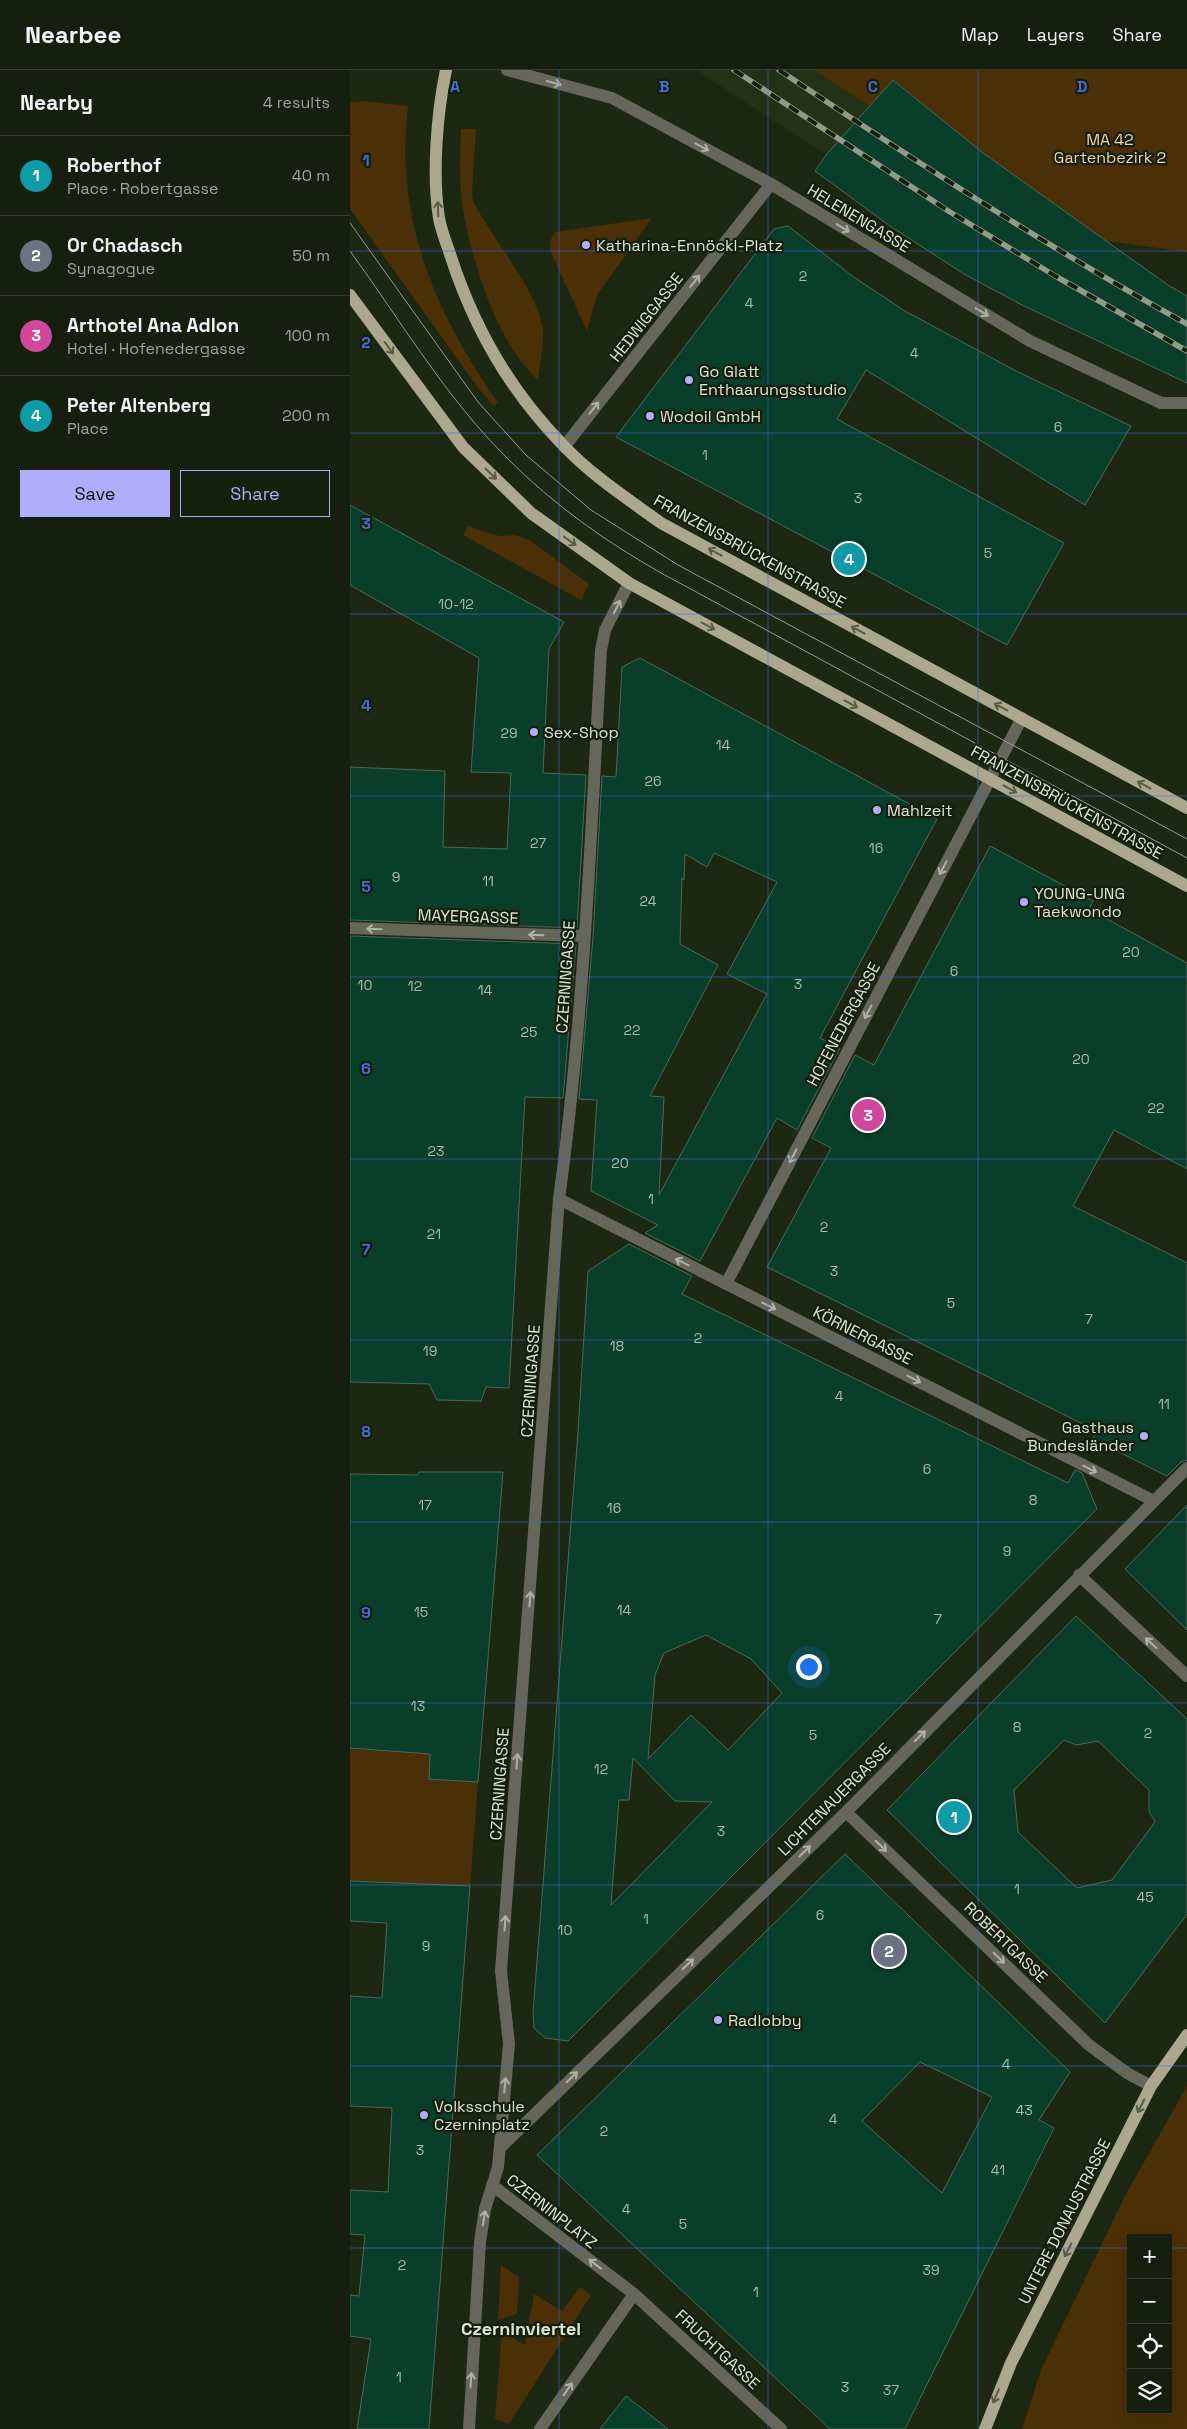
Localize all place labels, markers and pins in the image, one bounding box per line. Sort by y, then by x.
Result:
place label: Katharina-Ennöckl-Platz [596,235,783,256]
marker: Katharina-Ennöckl-Platz [580,239,592,251]
place label: Go Glatt Enthaarungsstudio [699,361,847,400]
marker: Go Glatt Enthaarungsstudio [683,374,695,386]
place label: Wodoil GmbH [660,406,761,427]
marker: Wodoil GmbH [644,410,656,422]
pin: 4 [833,540,865,578]
place label: Sex-Shop [544,722,619,743]
marker: Sex-Shop [528,726,540,738]
place label: Mahlzeit [887,800,953,821]
marker: Mahlzeit [871,804,883,816]
place label: YOUNG-UNG Taekwondo [1034,883,1125,922]
marker: YOUNG-UNG Taekwondo [1018,896,1030,908]
pin: 3 [852,1096,884,1134]
place label: Gasthaus Bundesländer [1027,1417,1134,1456]
marker: Gasthaus Bundesländer [1138,1430,1150,1442]
pin: 1 [938,1798,970,1836]
pin: 2 [873,1932,905,1970]
place label: Radlobby [728,2010,802,2031]
marker: Radlobby [712,2014,724,2026]
place label: Volksschule Czerninplatz [434,2096,530,2135]
marker: Volksschule Czerninplatz [418,2109,430,2121]

